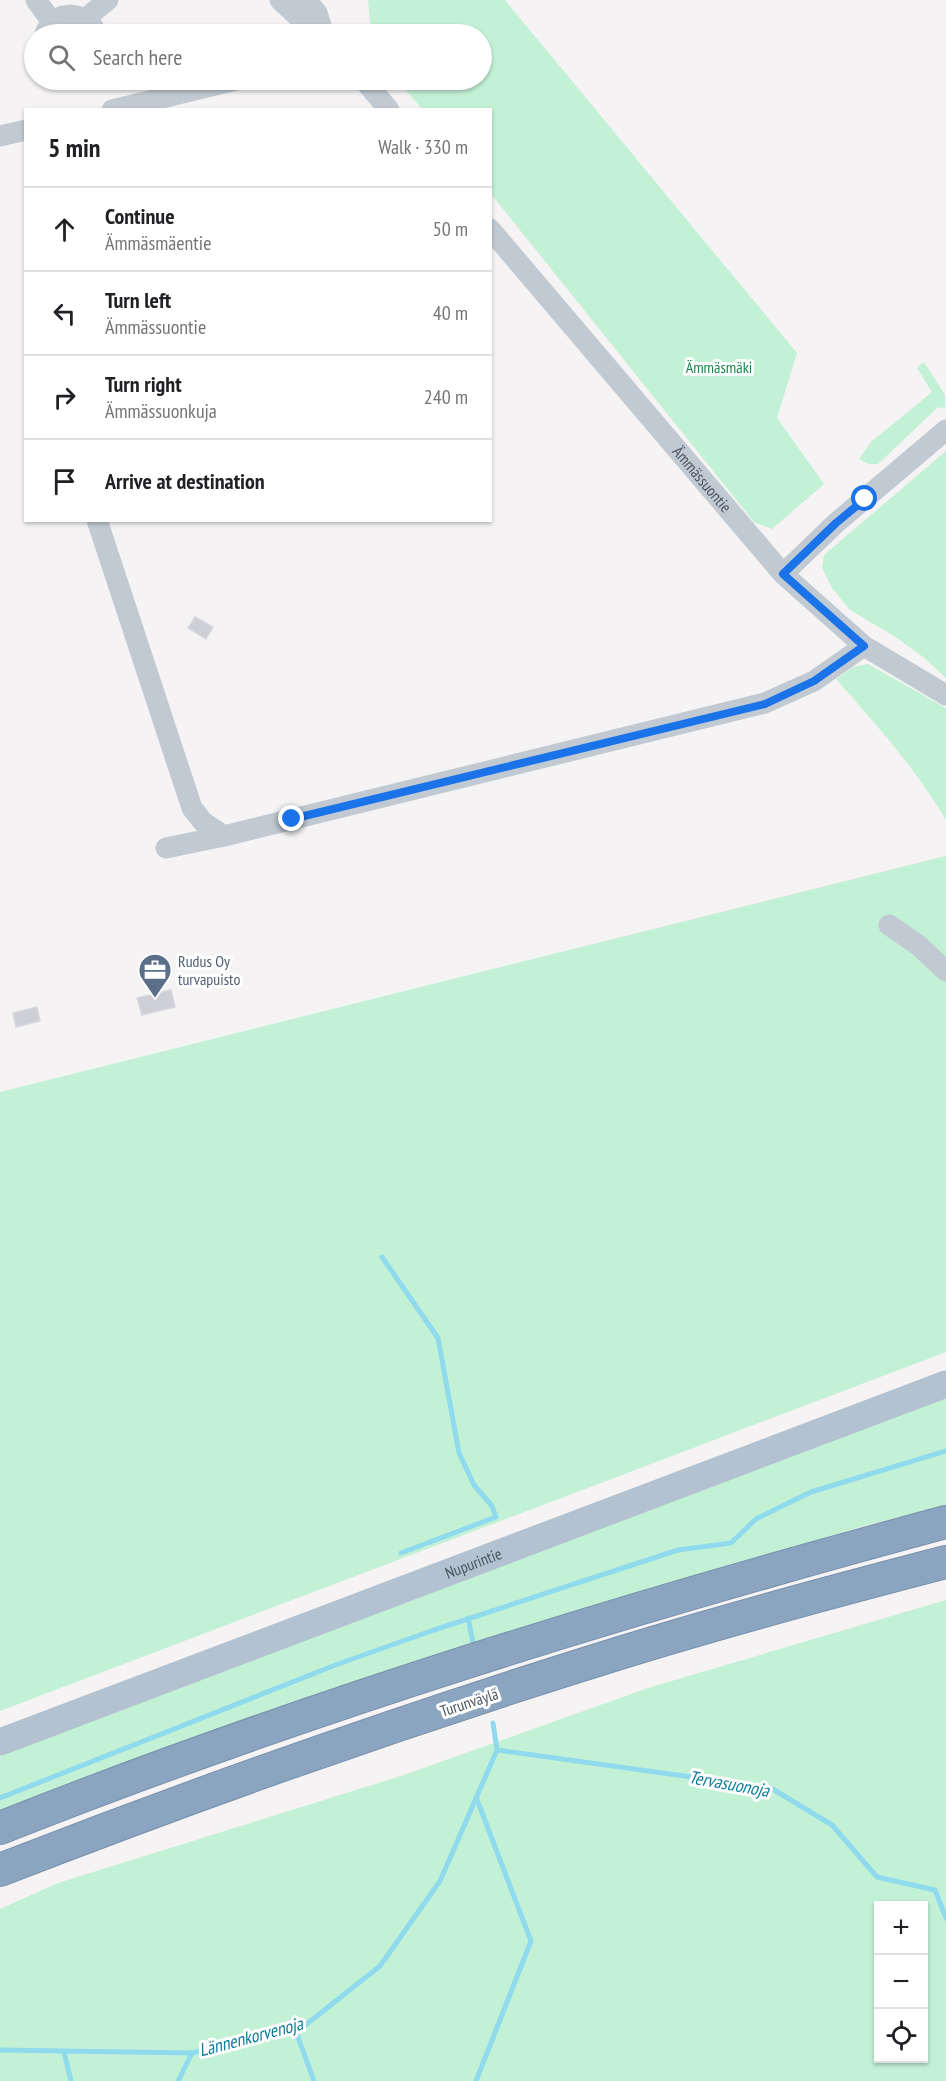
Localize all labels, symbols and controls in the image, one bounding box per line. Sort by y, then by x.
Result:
search box [24,24,492,90]
icon: search [45,41,78,74]
text: Search here [93,43,182,71]
text: 5 min [48,131,101,164]
text: Walk · 330 m [378,134,468,160]
text: Continue [105,202,175,230]
icon: ahead [48,213,81,246]
text: 50 m [433,216,468,242]
text: Ämmäsmäentie [105,230,211,256]
text: Turn left [105,286,171,314]
icon: left [48,297,81,330]
text: 40 m [433,300,468,326]
text: Ämmässuontie [105,314,206,340]
park label: Ämmäsmäki [686,357,752,377]
text: Turn right [105,370,182,398]
icon: right [48,381,81,414]
text: 240 m [424,384,468,410]
text: Ämmässuonkuja [105,398,217,424]
street label: Ämmässuontie [668,442,736,516]
icon: arrive [48,465,81,498]
text: Arrive at destination [105,467,265,495]
route start [851,485,877,511]
route end [278,805,304,831]
place label: Rudus Oy turvapuisto [178,951,240,989]
office icon: Rudus Oy turvapuisto [137,952,173,999]
street label: Nupurintie [442,1543,504,1583]
street label: Turunväylä [437,1683,501,1721]
water label: Tervasuonoja [687,1765,772,1802]
map controls [874,1901,928,2063]
button: + [874,1901,928,1955]
button: − [874,1955,928,2009]
button: locate [874,2009,928,2063]
water label: Lännenkorvenoja [196,2011,306,2061]

